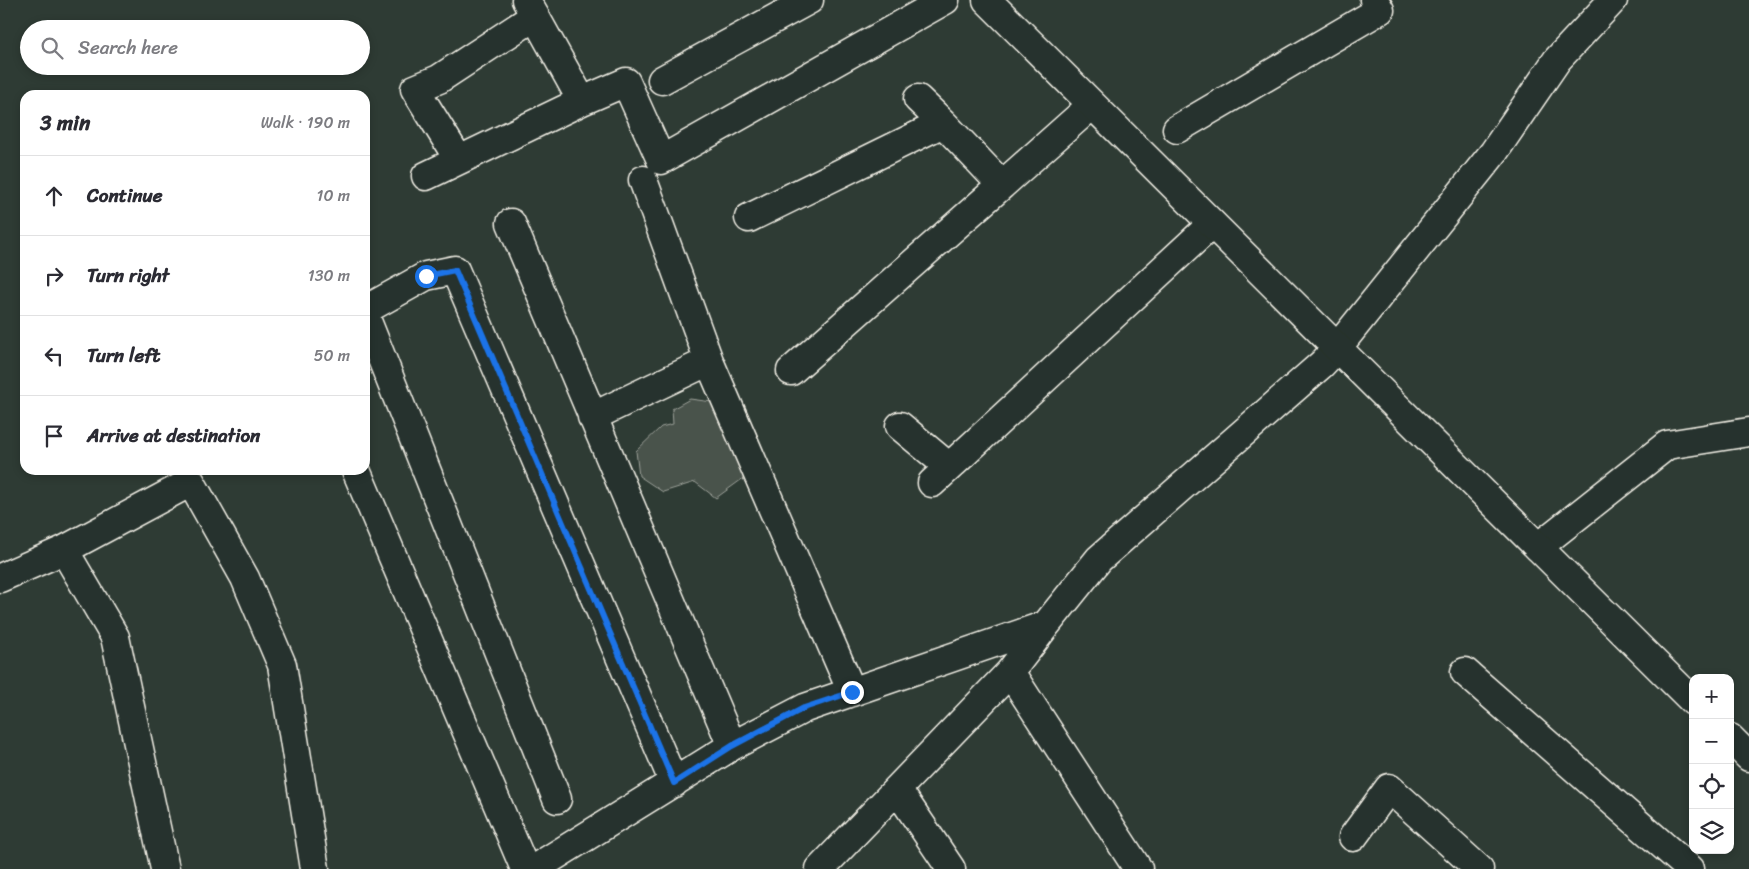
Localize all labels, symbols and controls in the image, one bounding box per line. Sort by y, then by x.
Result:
search box [20,20,370,75]
text: Search here [78,31,178,64]
icon: search [38,34,66,62]
text: 3 min [40,104,90,142]
text: Walk · 190 m [261,108,350,137]
text: Continue [87,179,163,212]
text: 10 m [317,181,350,210]
icon: ahead [40,182,68,210]
text: Turn right [87,259,169,292]
text: 130 m [308,261,350,290]
icon: right [40,262,68,290]
route start [415,265,438,288]
text: Turn left [87,339,160,372]
text: 50 m [314,341,350,370]
icon: left [40,342,68,370]
text: Arrive at destination [87,419,260,452]
icon: arrive [40,422,68,450]
map controls [1689,674,1734,854]
button: + [1689,674,1734,719]
route end [841,681,864,704]
button: − [1689,719,1734,764]
button: locate [1689,764,1734,809]
button: layers [1689,809,1734,854]

